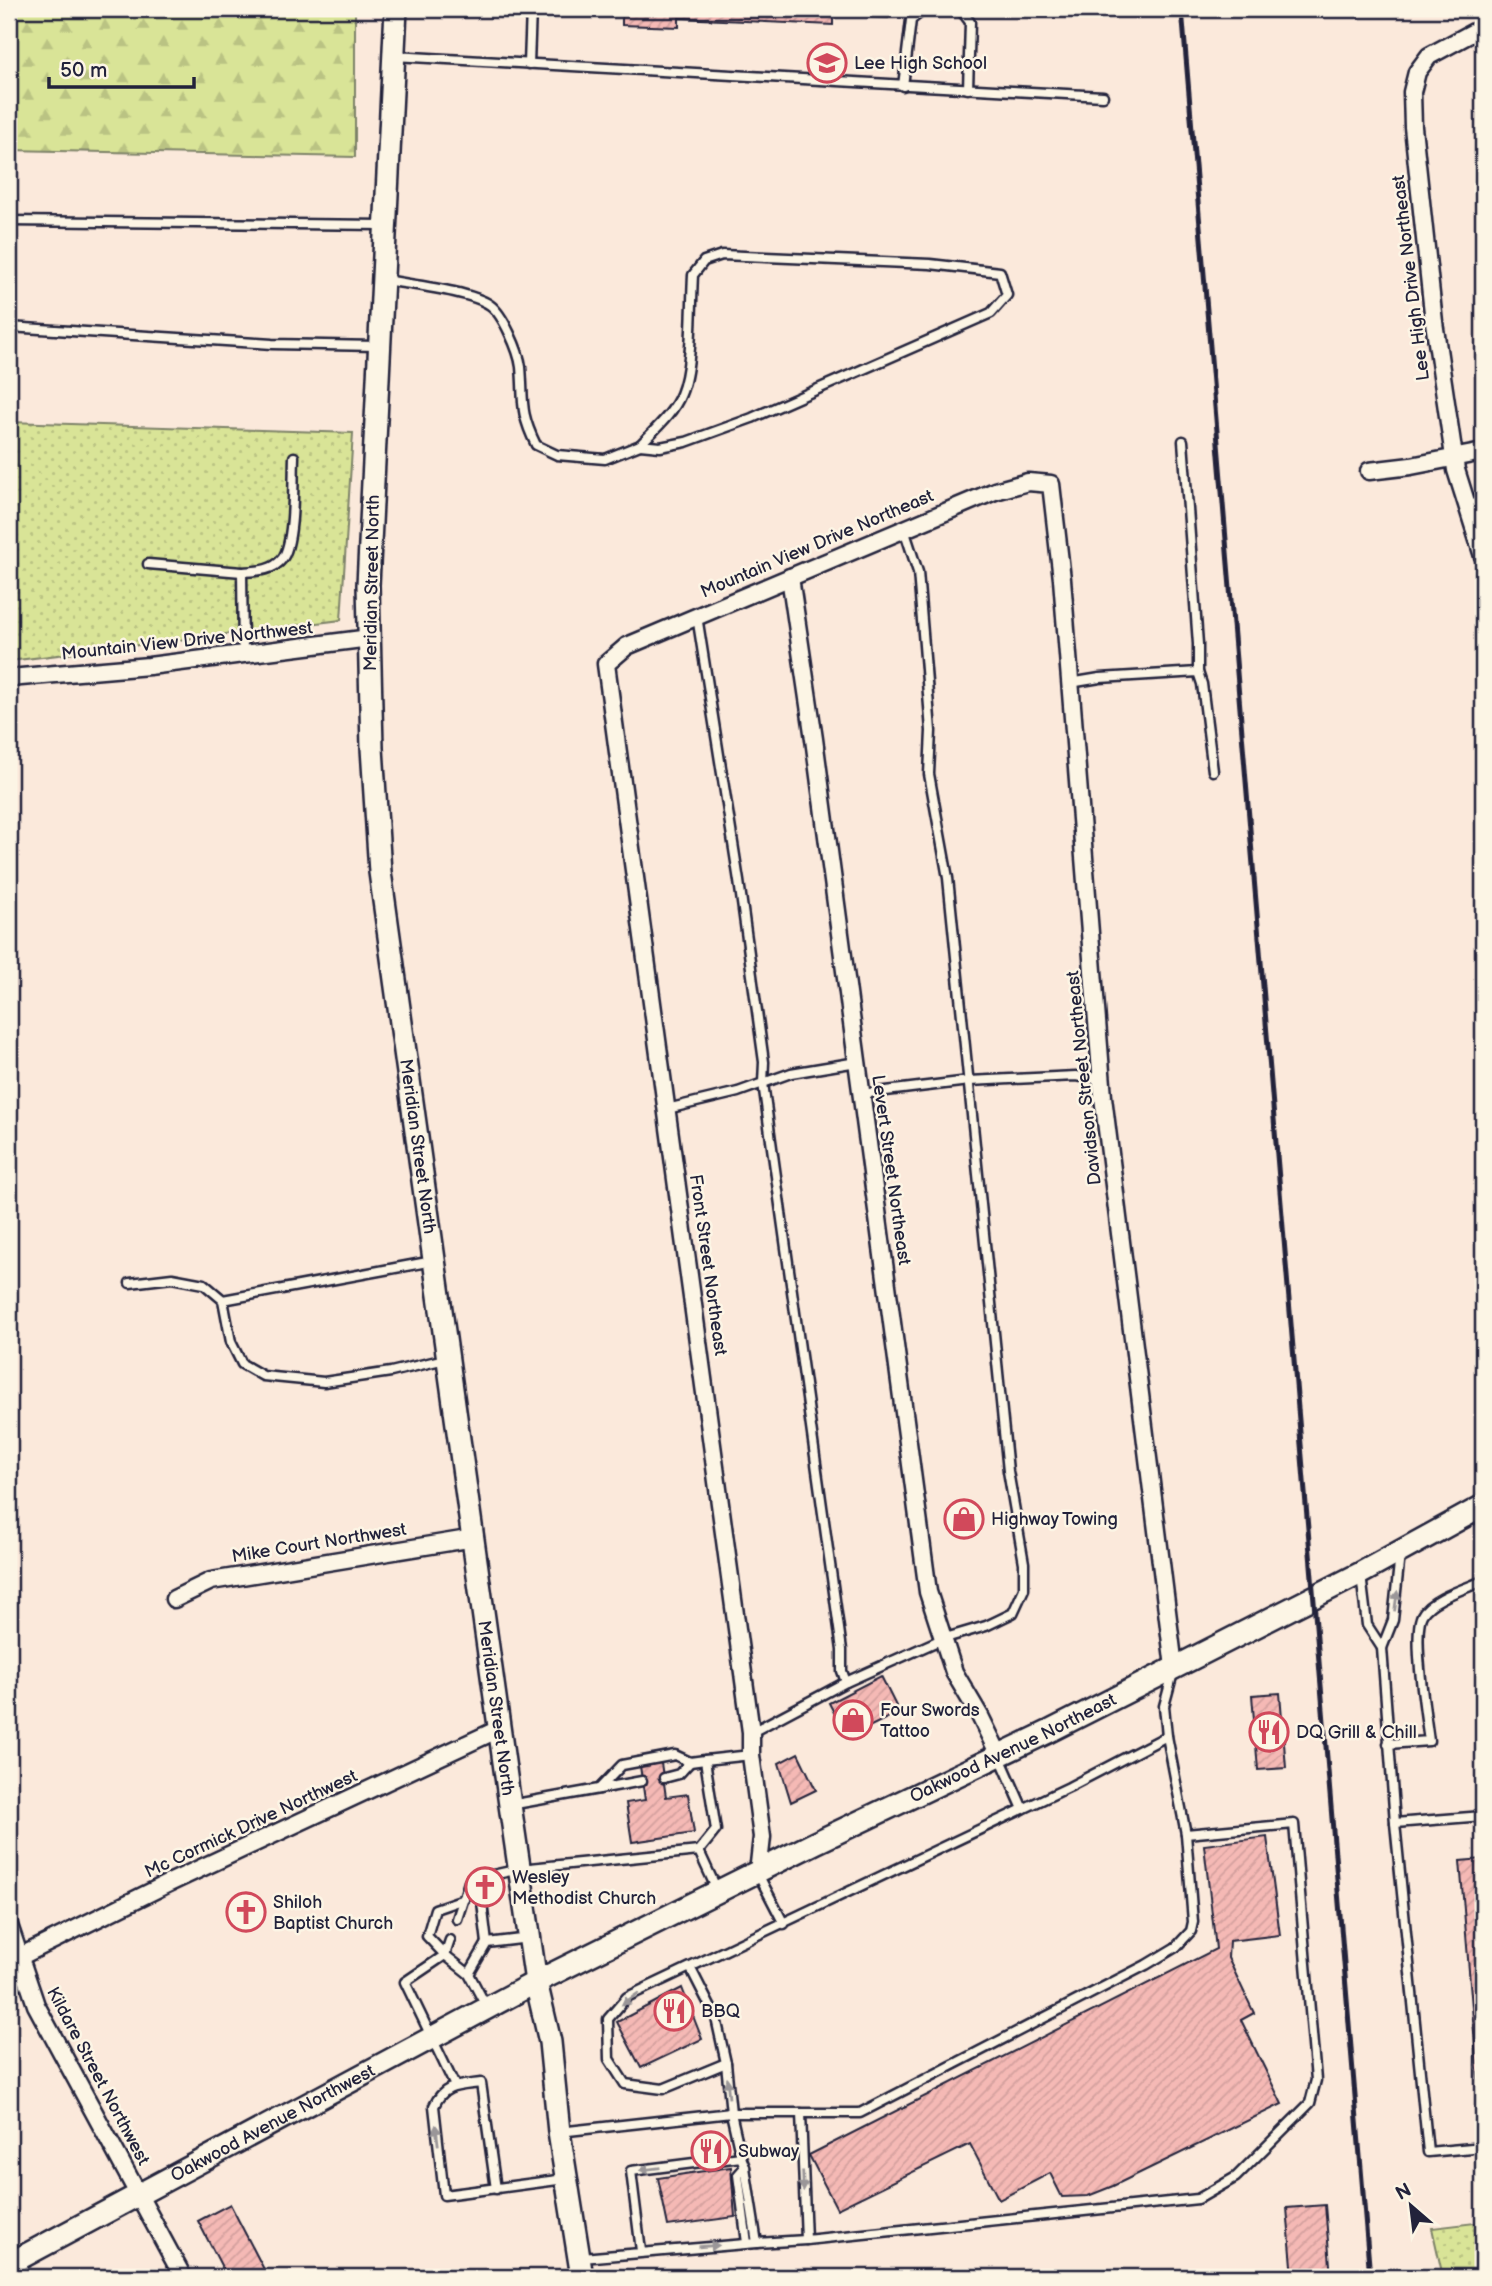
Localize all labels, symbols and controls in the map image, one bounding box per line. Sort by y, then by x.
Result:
school or university icon: Lee High School [806,42,848,84]
scale bar [49,46,194,90]
place label: Lee High School [854,53,987,74]
text: 50 m [60,58,107,83]
street label: Lee High Drive Northeast [1388,174,1434,382]
street label: Mountain View Drive Northeast [697,485,937,603]
street label: Meridian Street North [360,495,384,671]
street label: Mountain View Drive Northwest [60,617,314,665]
street label: Davidson Street Northeast [1062,969,1106,1186]
street label: Meridian Street North [396,1057,441,1235]
street label: Levert Street Northeast [867,1074,915,1267]
street label: Front Street Northeast [685,1173,731,1357]
shop icon: Highway Towing [943,1498,985,1540]
place label: Highway Towing [991,1509,1118,1530]
street label: Mike Court Northwest [230,1519,408,1567]
one-way arrow [1390,1590,1401,1612]
street label: Meridian Street North [474,1619,519,1797]
street label: Oakwood Avenue Northeast [906,1689,1120,1807]
shop icon: Four Swords Tattoo [832,1699,874,1741]
place label: Four Swords Tattoo [880,1700,980,1742]
restaurant icon: DQ Grill & Chill [1248,1711,1290,1753]
place label: DQ Grill & Chill [1296,1722,1417,1743]
street label: Mc Cormick Drive Northwest [141,1765,361,1883]
church icon: Wesley Methodist Church [464,1866,506,1908]
place label: Wesley Methodist Church [512,1867,656,1909]
church icon: Shiloh Baptist Church [225,1891,267,1933]
place label: Shiloh Baptist Church [273,1892,393,1934]
street label: Kildare Street Northwest [42,1983,154,2169]
restaurant icon: BBQ [653,1990,695,2032]
one-way arrow [620,1991,639,2005]
place label: BBQ [701,2001,740,2022]
street label: Oakwood Avenue Northwest [167,2060,379,2186]
one-way arrow [722,2077,733,2099]
one-way arrow [432,2124,443,2146]
restaurant icon: Subway [690,2130,732,2172]
place label: Subway [738,2141,800,2162]
one-way arrow [639,2163,661,2174]
one-way arrow [798,2170,809,2192]
north arrow [1376,2170,1446,2240]
text: N [1392,2179,1415,2206]
one-way arrow [698,2240,720,2251]

